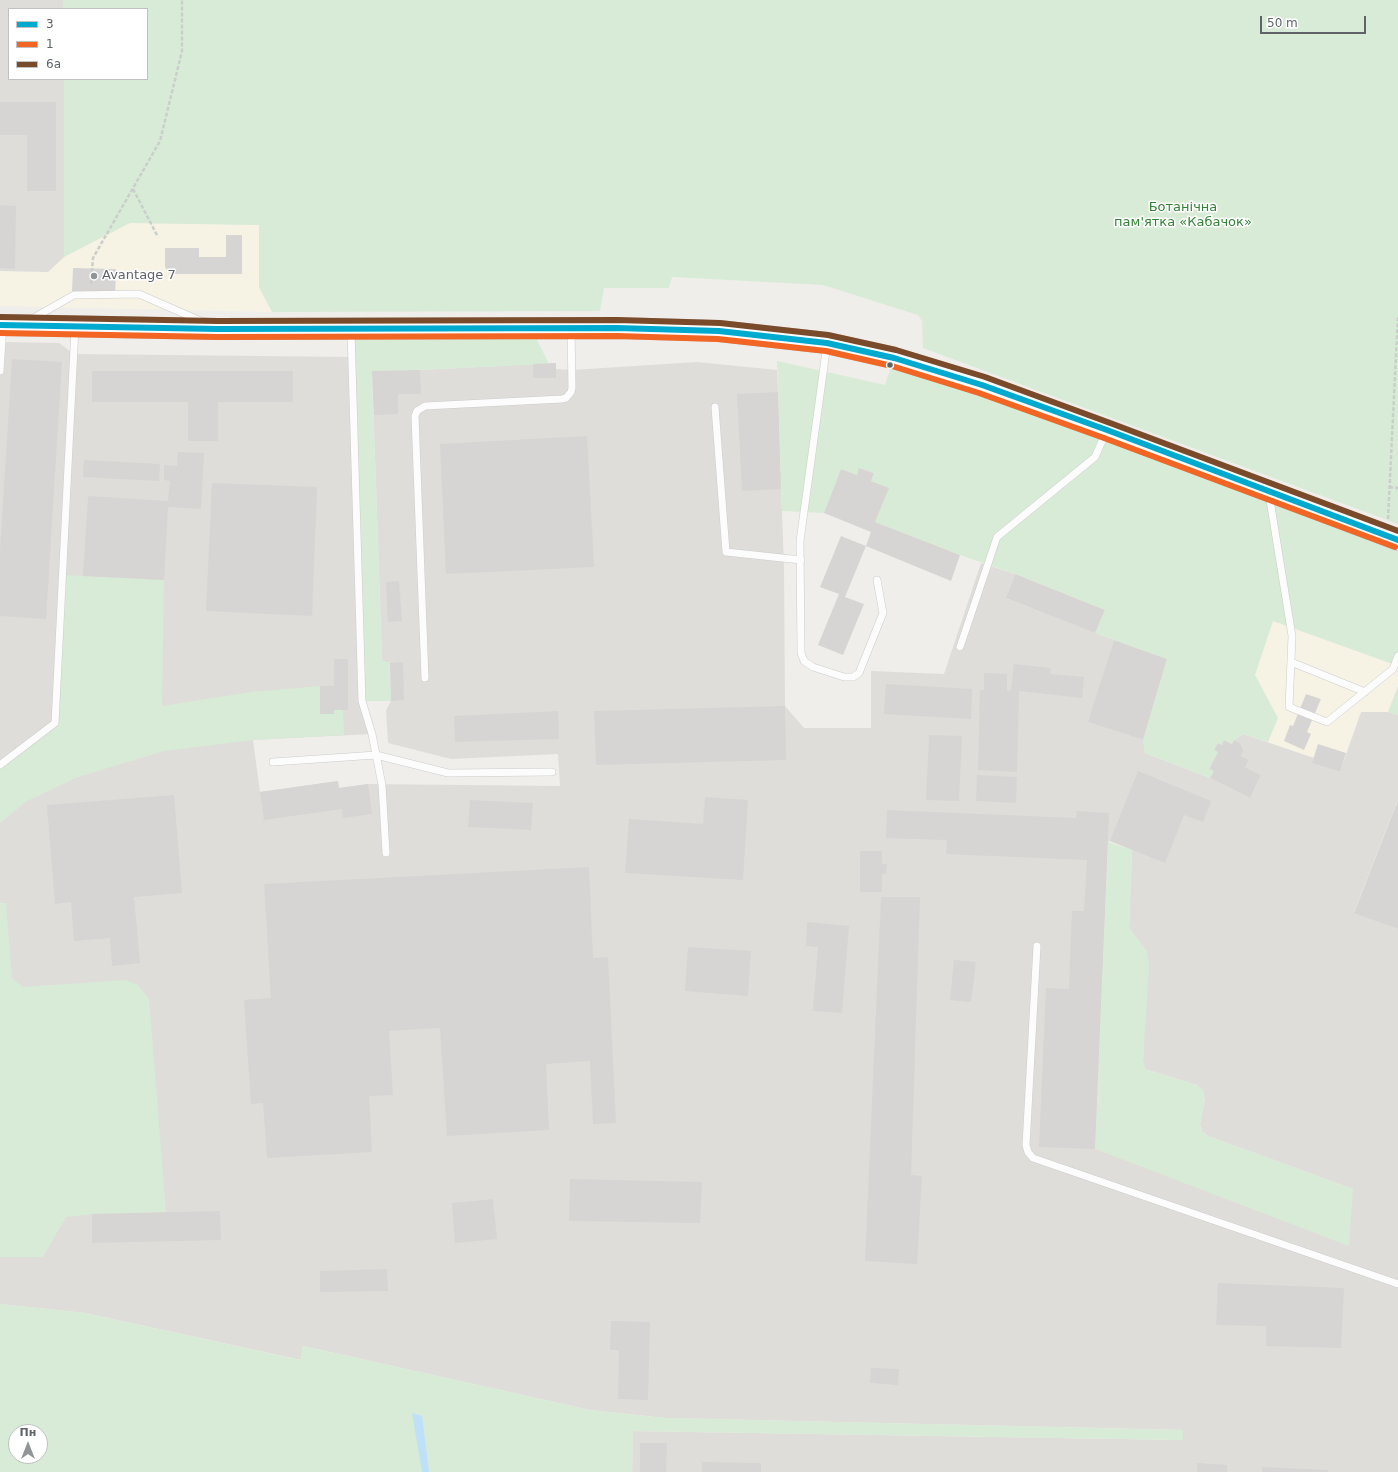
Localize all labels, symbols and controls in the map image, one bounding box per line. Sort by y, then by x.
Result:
legend [8,8,148,80]
scale bar [1262,8,1368,34]
text: 50 m [1267,16,1298,30]
text: 3 [46,17,54,31]
text: 1 [46,37,54,51]
text: 6а [46,57,61,71]
park label: Ботанічна пам'ятка «Кабачок» [1114,200,1252,231]
place label: Avantage 7 [102,268,176,284]
marker: Avantage 7 [89,271,99,281]
unlabelled marker [885,360,895,370]
north arrow [8,1424,48,1464]
text: Пн [20,1426,36,1439]

